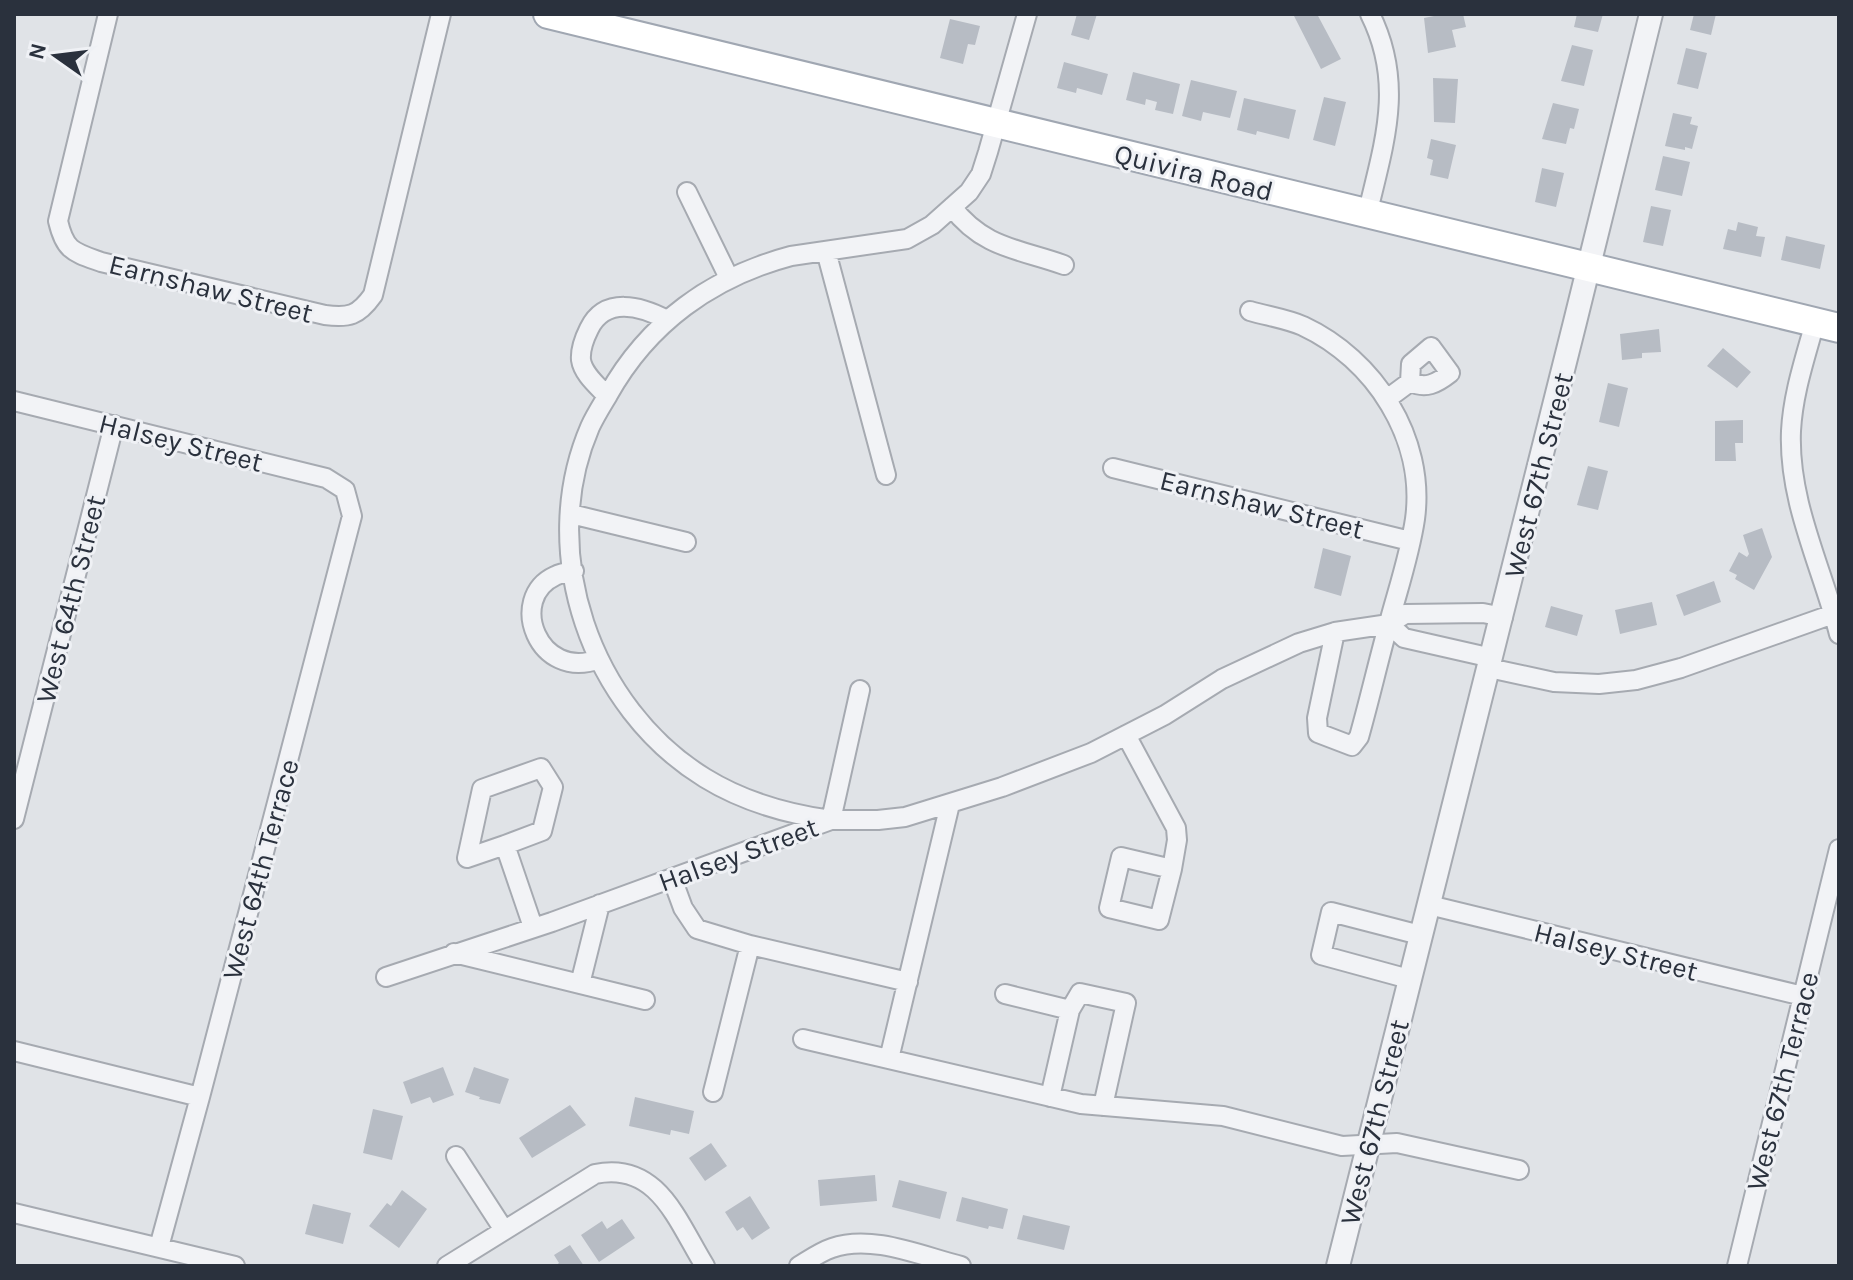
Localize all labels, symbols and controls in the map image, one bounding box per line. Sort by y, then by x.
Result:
north arrow [16,16,96,96]
text: N [23,41,52,62]
street label: Quivira Road [1111,137,1277,208]
street label: Earnshaw Street [105,247,316,330]
street label: West 67th Street [1497,369,1580,581]
street label: Halsey Street [96,406,266,479]
street label: Earnshaw Street [1156,463,1367,546]
street label: West 64th Street [29,492,112,706]
street label: West 64th Terrace [215,755,306,983]
street label: Halsey Street [654,810,823,899]
street label: Halsey Street [1531,915,1701,988]
street label: West 67th Terrace [1739,968,1826,1194]
street label: West 67th Street [1333,1016,1416,1228]

